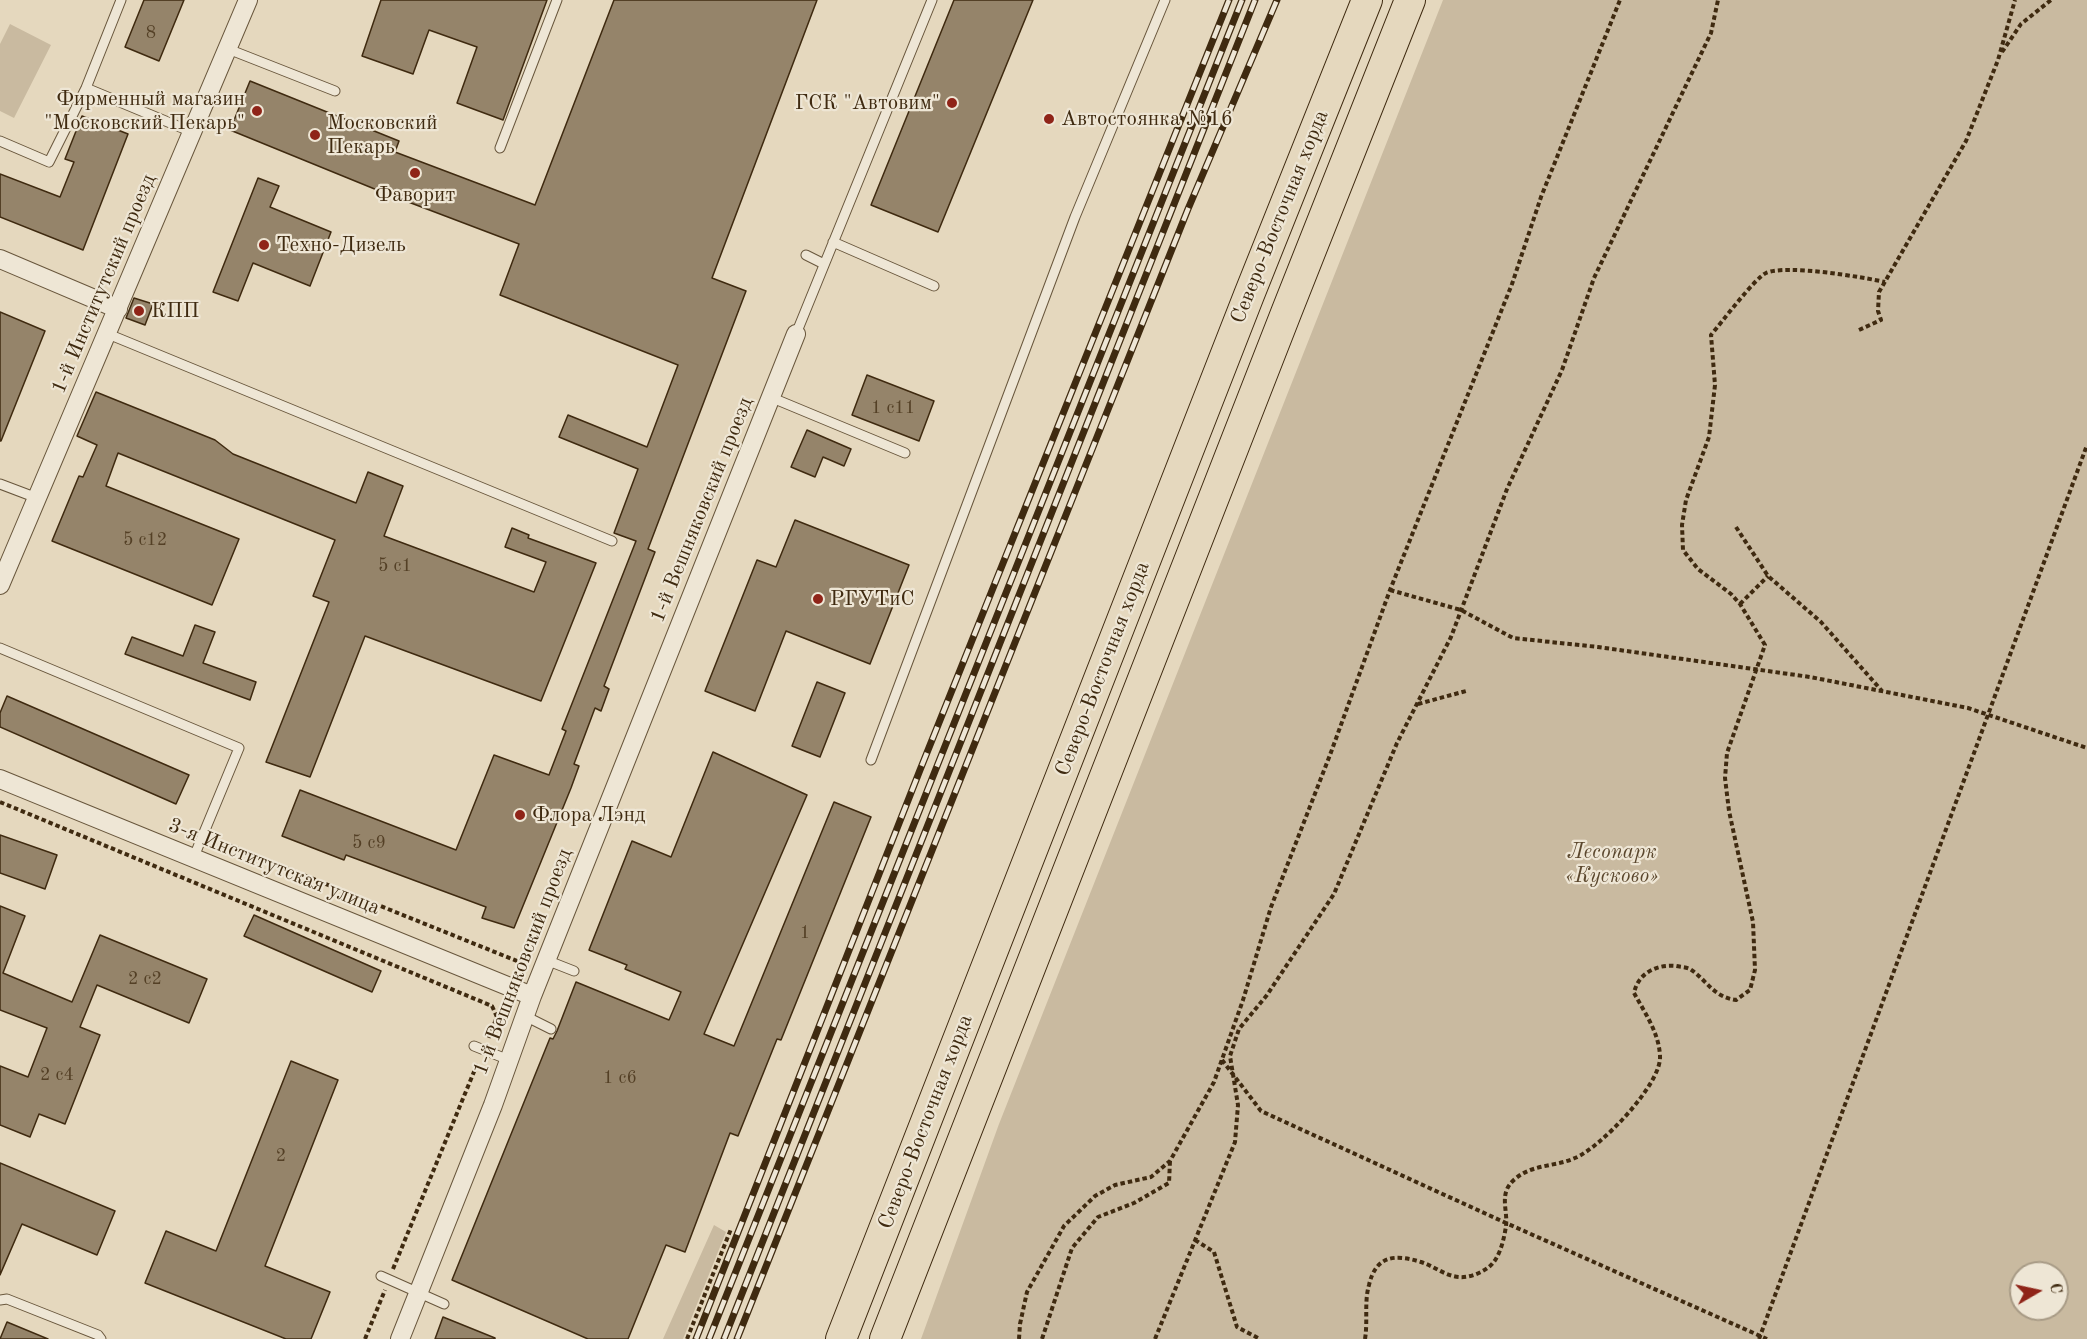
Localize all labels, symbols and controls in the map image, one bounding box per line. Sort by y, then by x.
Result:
house number: 8 [146,22,156,44]
place label: Фирменный магазин "Московский Пекарь" [44,86,245,136]
place label: ГСК "Автовим" [795,90,940,116]
marker: ГСК "Автовим" [945,96,959,110]
marker: Фирменный магазин "Московский Пекарь" [250,104,264,118]
place label: Автостоянка №16 [1061,106,1233,132]
street label: Северо-Восточная хорда [1226,107,1334,327]
place label: Московский Пекарь [327,110,438,160]
marker: Автостоянка №16 [1042,112,1056,126]
marker: Московский Пекарь [308,128,322,142]
marker: Фаворит [408,166,422,180]
street label: 1-й Институтский проезд [46,170,162,398]
place label: Фаворит [375,182,455,208]
place label: Техно-Дизель [276,232,406,258]
marker: Техно-Дизель [257,238,271,252]
place label: КПП [151,298,199,324]
marker: КПП [132,304,146,318]
street label: 1-й Вешняковский проезд [645,394,759,626]
house number: 1 с11 [871,397,915,419]
house number: 5 с12 [123,529,167,551]
house number: 5 с1 [378,555,412,577]
street label: Северо-Восточная хорда [1050,558,1156,780]
place label: РГУТиС [830,586,915,612]
marker: РГУТиС [811,592,825,606]
place label: Флора Лэнд [532,802,645,828]
marker: Флора Лэнд [513,808,527,822]
street label: 3-я Институтская улица [164,813,384,921]
house number: 5 с9 [352,832,386,854]
park label: Лесопарк «Кусково» [1566,839,1658,889]
street label: 1-й Вешняковский проезд [468,845,578,1079]
house number: 1 [800,922,810,944]
house number: 2 с2 [128,968,162,990]
street label: Северо-Восточная хорда [873,1011,979,1233]
house number: 2 с4 [40,1064,74,1086]
house number: 1 с6 [603,1067,637,1089]
house number: 2 [276,1145,286,1167]
north arrow [2009,1261,2069,1321]
text: С [2046,1282,2064,1295]

